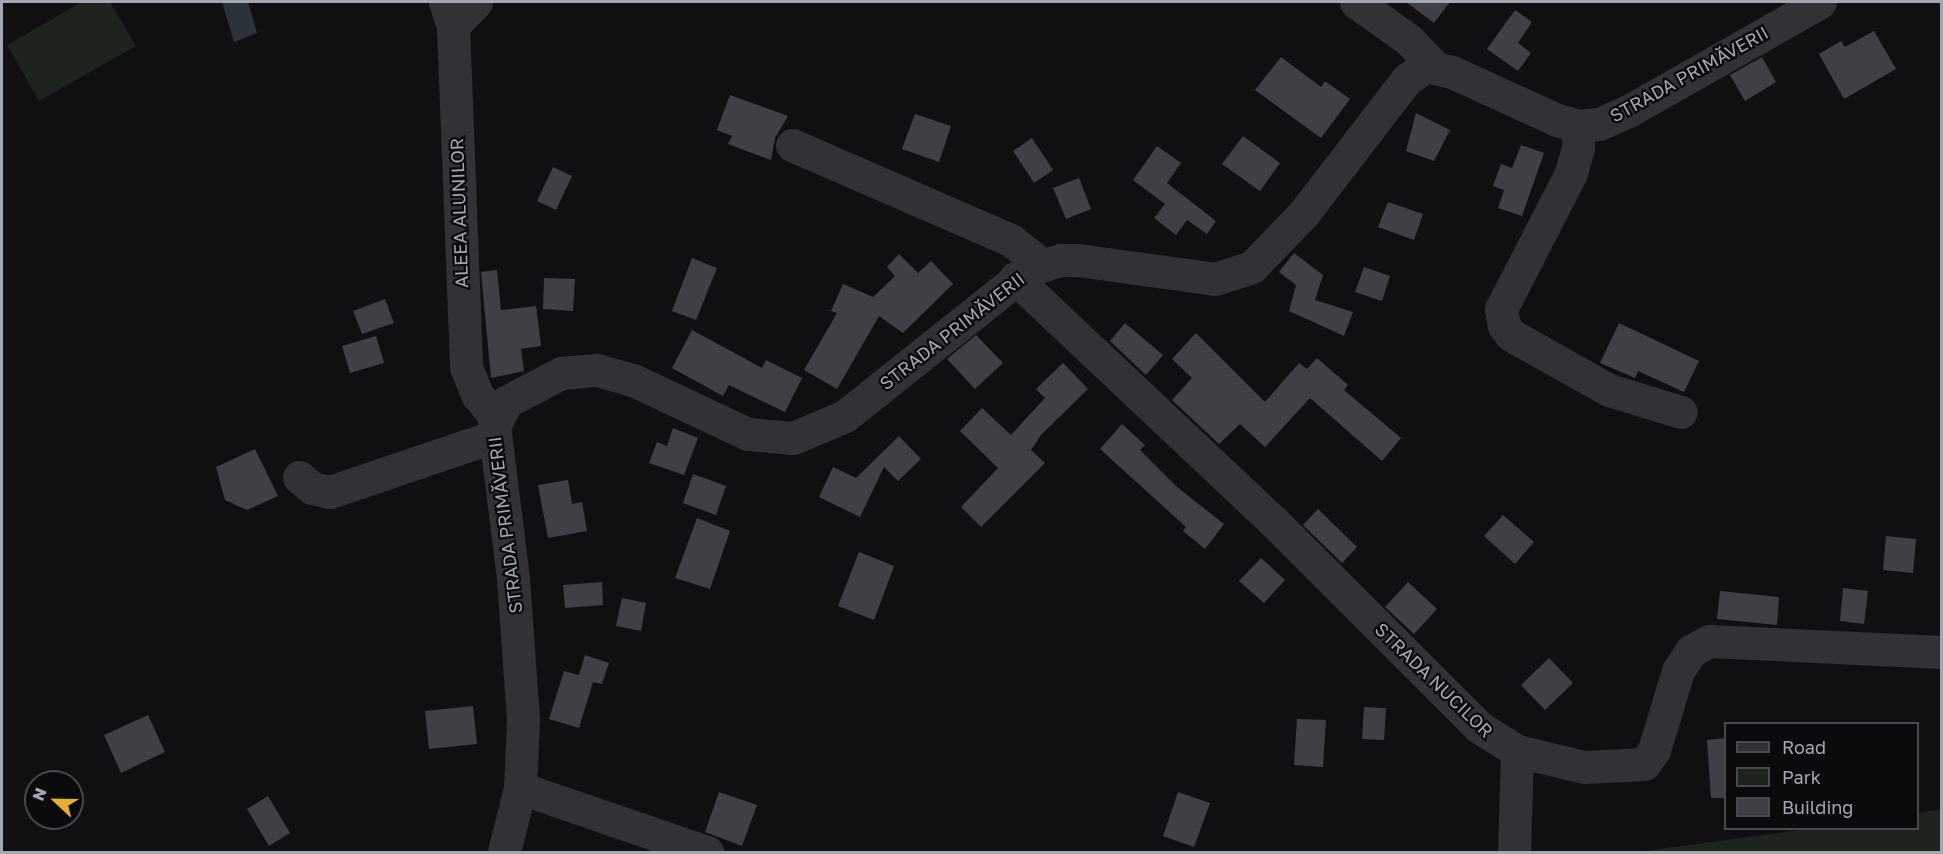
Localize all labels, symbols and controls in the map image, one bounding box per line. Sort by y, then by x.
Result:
street label: STRADA PRIMĂVERII [1606,21,1772,127]
street label: ALEEA ALUNILOR [446,138,472,288]
street label: STRADA PRIMĂVERII [875,268,1029,394]
street label: STRADA PRIMĂVERII [483,435,527,615]
street label: STRADA NUCILOR [1371,618,1497,742]
legend [1724,722,1919,830]
text: Road [1782,736,1826,758]
text: Park [1782,766,1821,788]
north arrow [24,770,84,830]
text: N [28,785,51,803]
text: Building [1782,796,1853,818]

